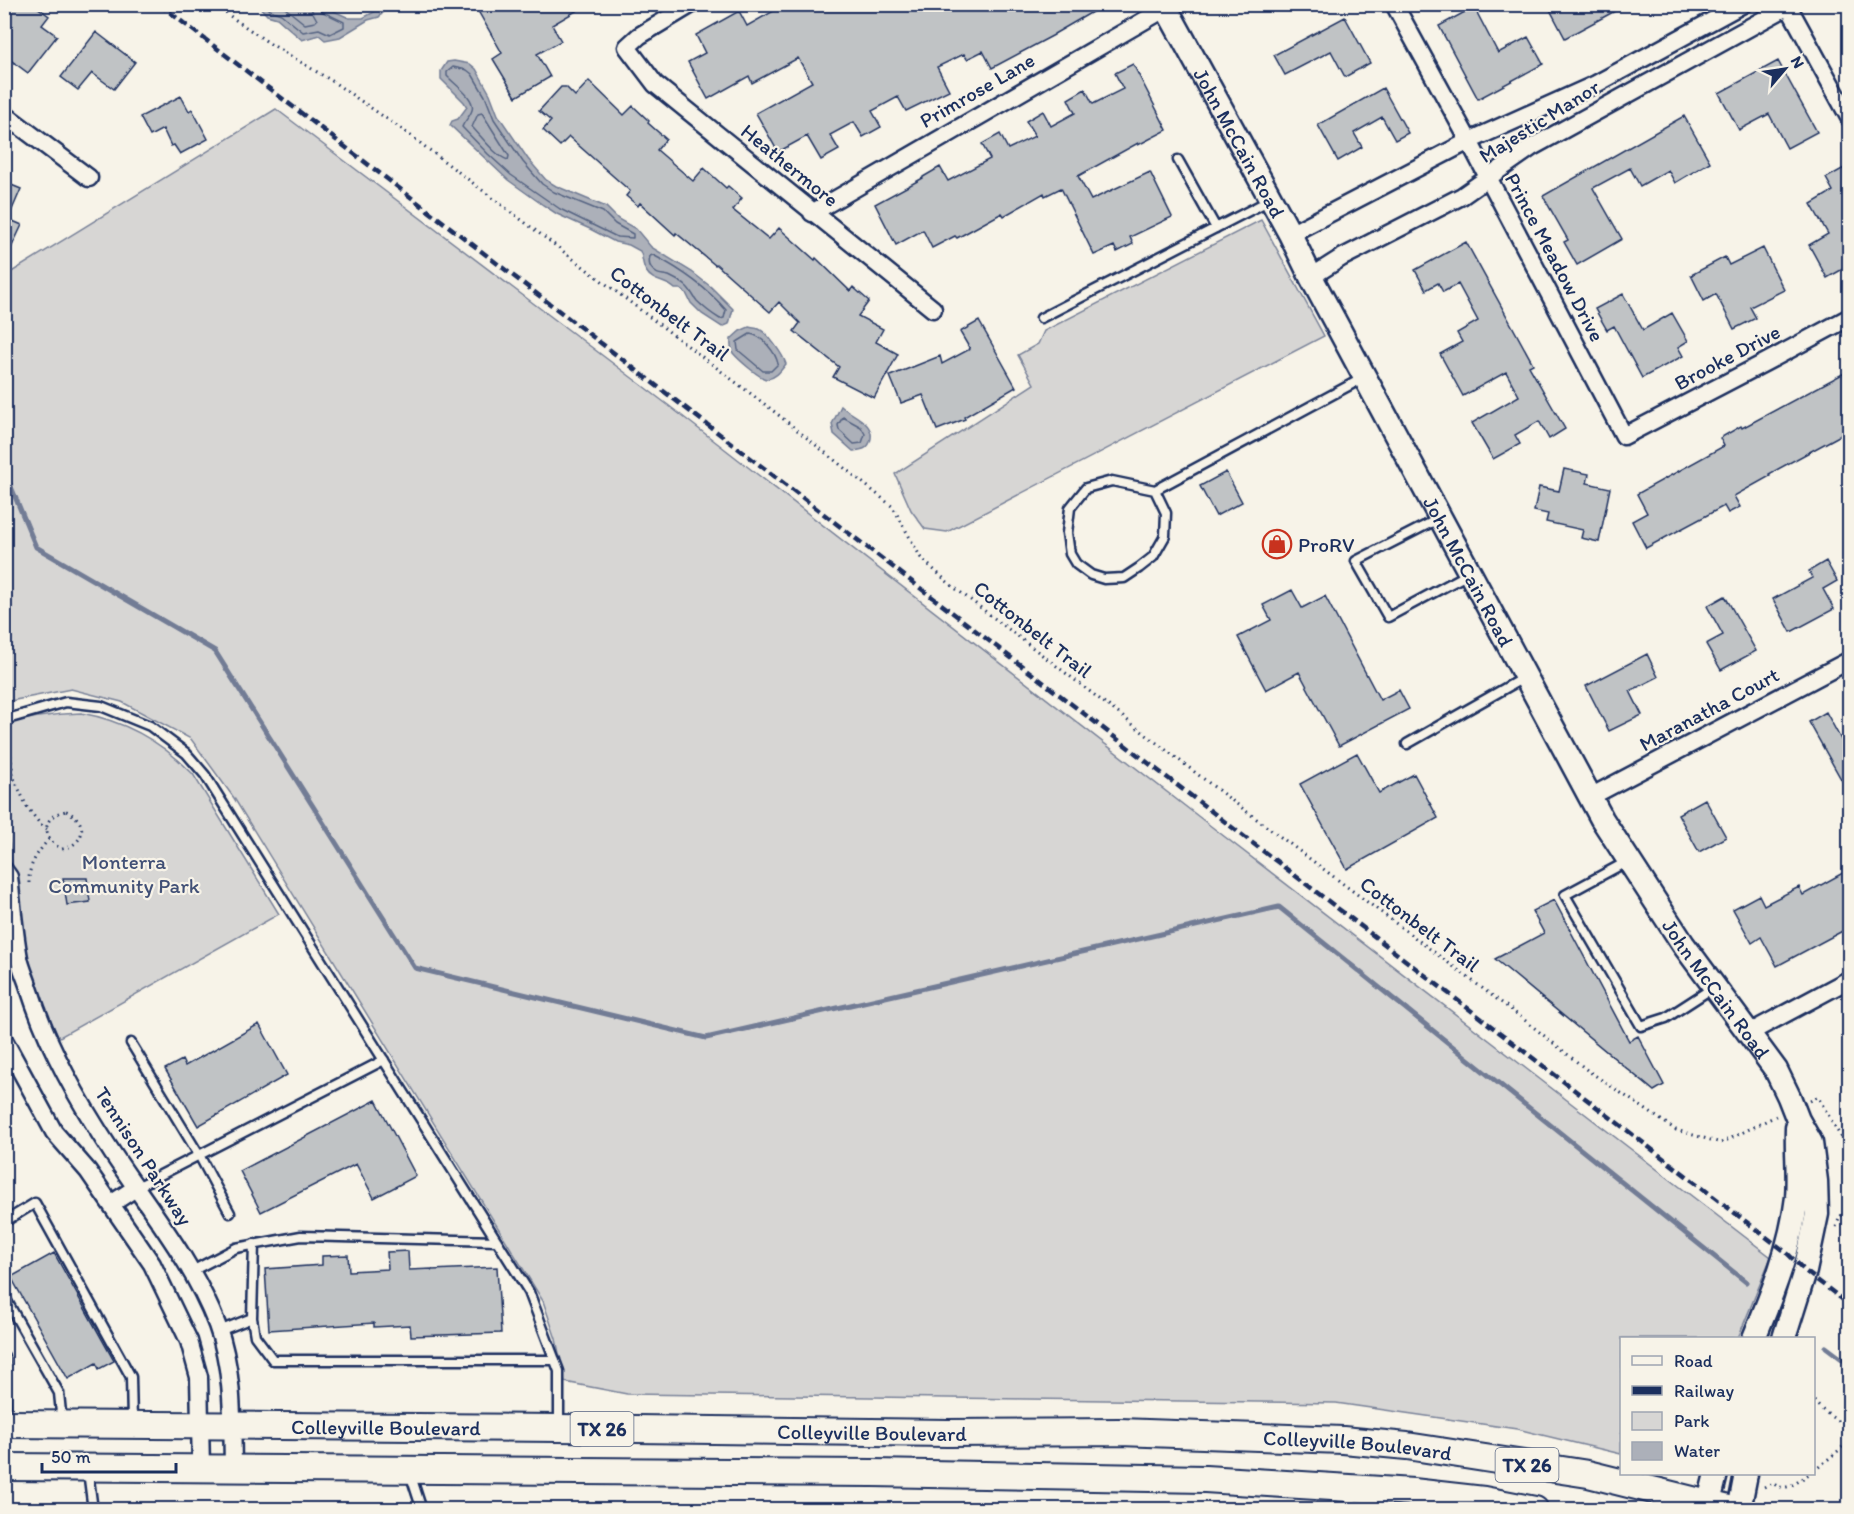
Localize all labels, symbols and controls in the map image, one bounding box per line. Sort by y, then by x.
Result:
north arrow [1755,39,1815,99]
street label: Primrose Lane [915,47,1039,133]
text: N [1787,53,1809,71]
street label: John McCain Road [1189,63,1291,222]
street label: Majestic Manor [1474,74,1604,168]
street label: Heathermore [736,118,844,212]
street label: Prince Meadow Drive [1500,168,1610,346]
street label: Cottonbelt Trail [605,260,735,366]
street label: Brooke Drive [1670,319,1784,395]
street label: John McCain Road [1418,492,1519,651]
shop icon: ProRV [1261,528,1293,560]
place label: ProRV [1298,532,1355,557]
street label: Cottonbelt Trail [969,575,1097,683]
street label: Maranatha Court [1635,662,1783,756]
park label: Monterra Community Park [48,849,200,898]
street label: Cottonbelt Trail [1355,871,1485,977]
street label: John McCain Road [1658,914,1776,1063]
street label: Tennison Parkway [90,1082,198,1230]
legend [1620,1337,1815,1475]
text: Road [1674,1350,1713,1372]
text: Railway [1674,1380,1735,1402]
text: Park [1674,1410,1709,1432]
road number: TX 26 [570,1412,634,1446]
street label: Colleyville Boulevard [291,1414,481,1440]
street label: Colleyville Boulevard [777,1418,967,1446]
street label: Colleyville Boulevard [1263,1425,1454,1465]
scale bar [42,1436,176,1474]
text: Water [1674,1440,1720,1462]
text: 50 m [51,1446,91,1468]
road number: TX 26 [1496,1448,1558,1482]

